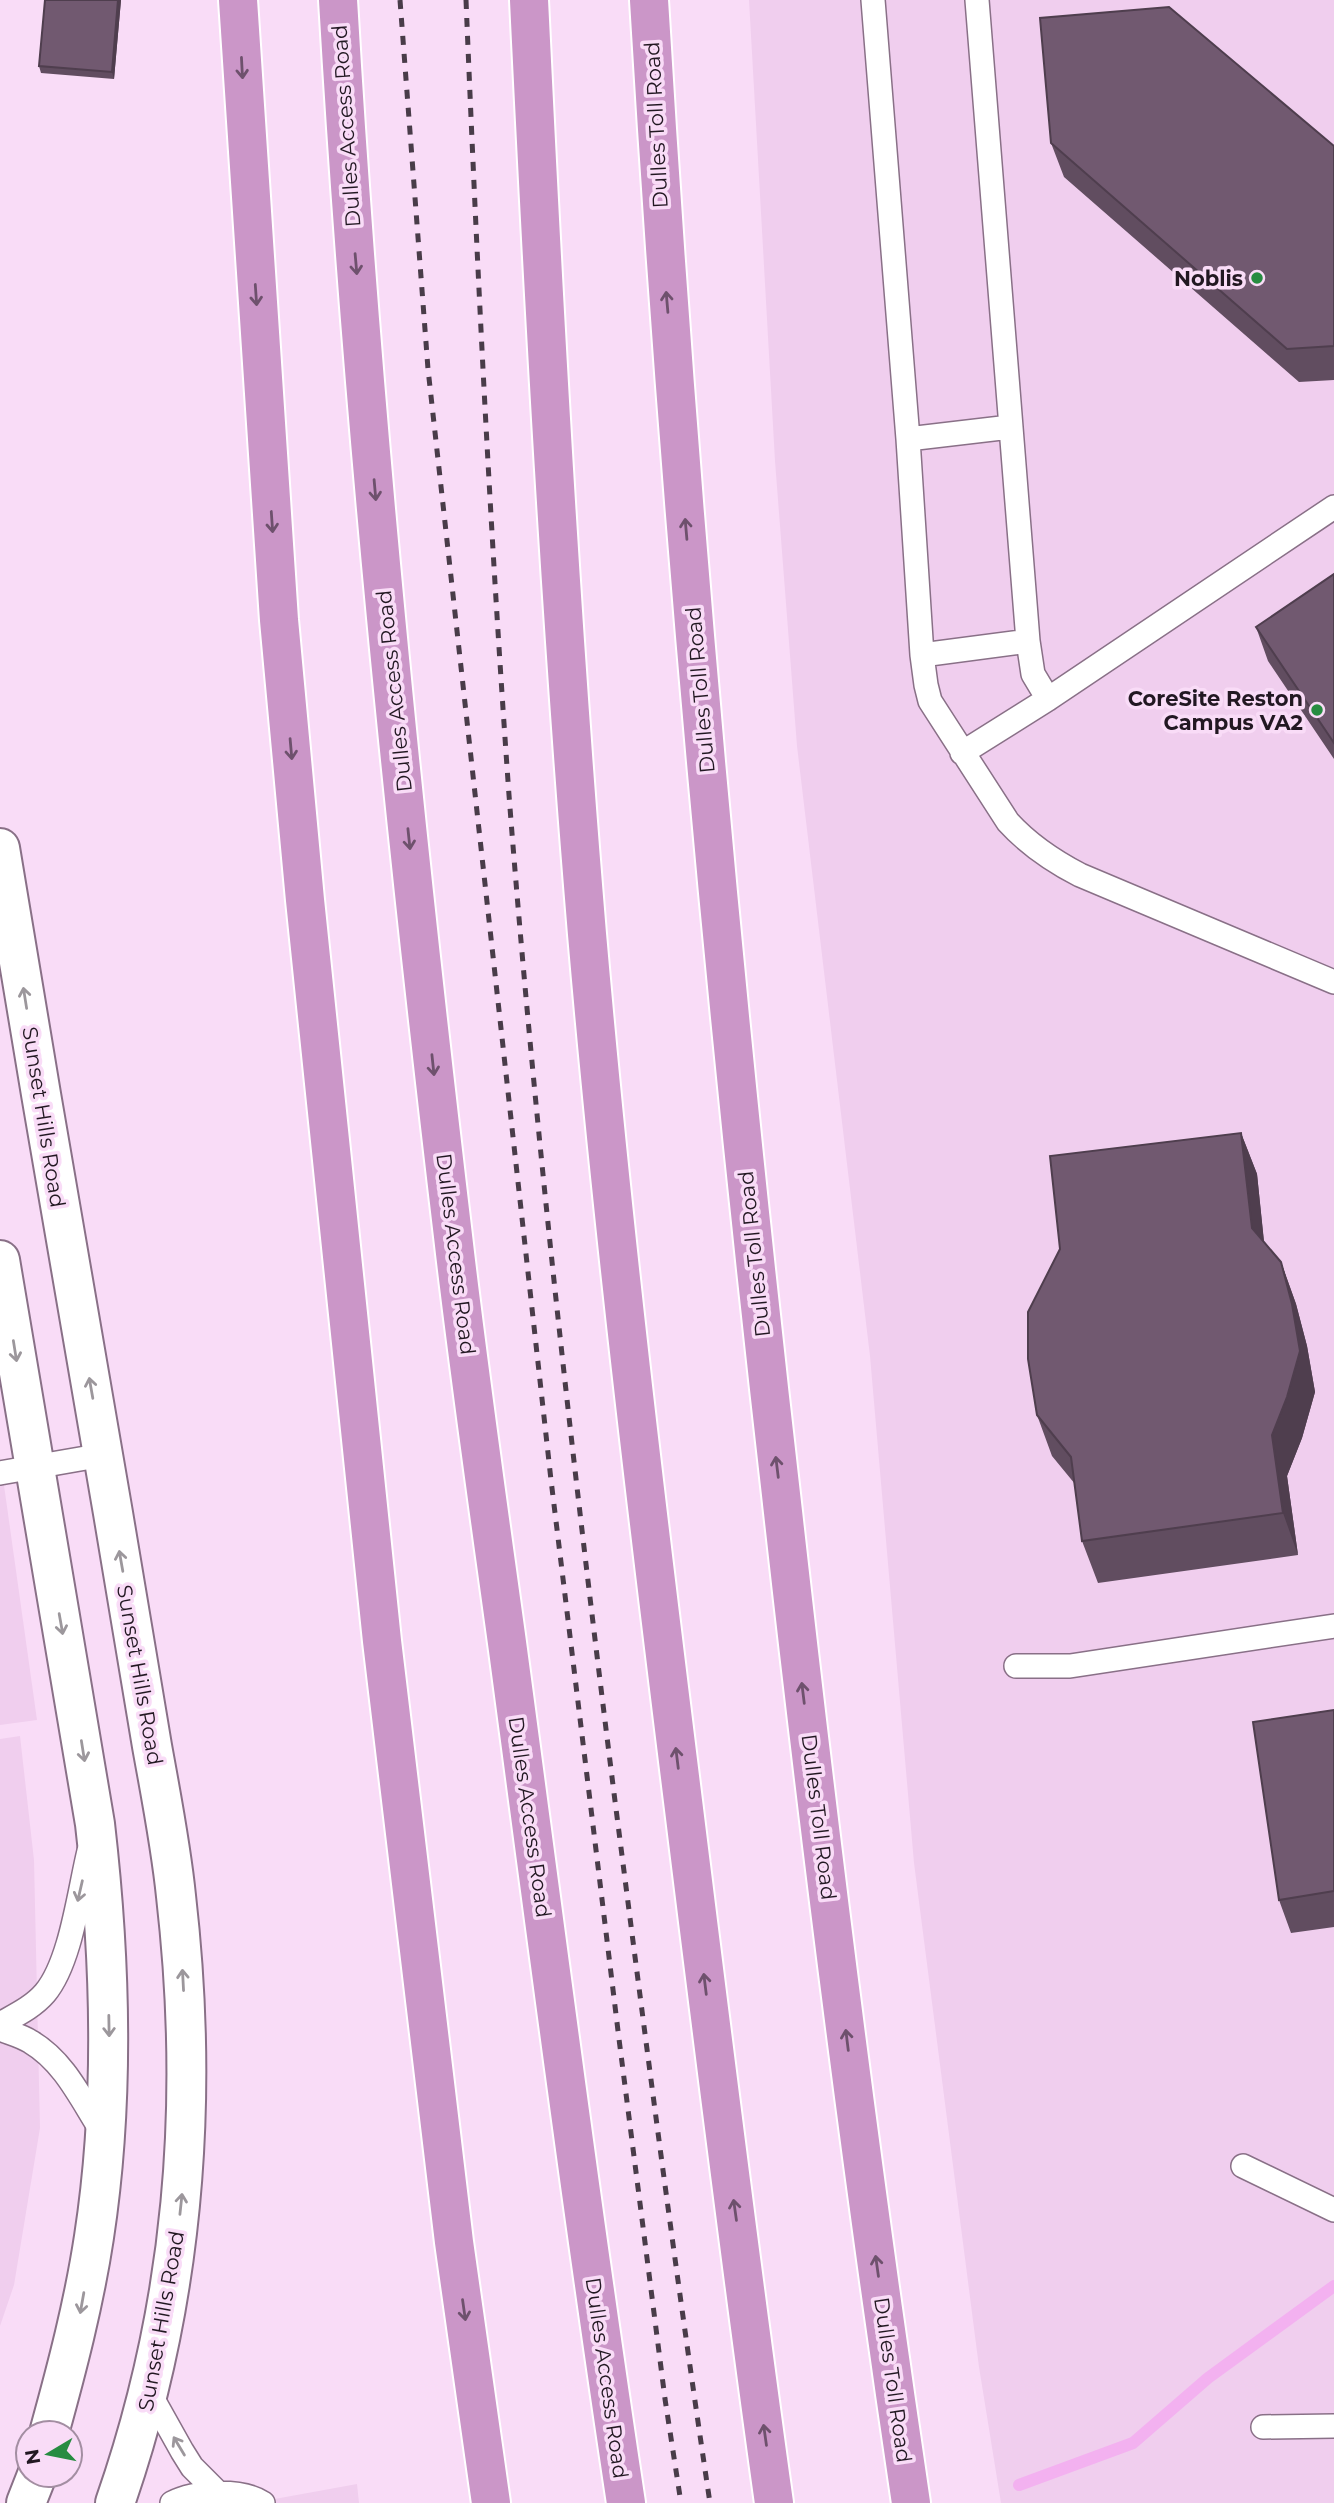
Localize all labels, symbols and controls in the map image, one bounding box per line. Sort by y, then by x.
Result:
street label: Dulles Access Road [326,24,366,228]
street label: Dulles Toll Road [639,41,673,209]
one-way arrow [236,56,249,79]
one-way arrow [350,252,363,274]
place label: Noblis [1174,266,1243,291]
marker: Noblis [1249,270,1265,286]
one-way arrow [250,283,263,306]
one-way arrow [661,291,674,314]
one-way arrow [369,478,382,501]
one-way arrow [266,510,279,533]
one-way arrow [679,518,692,541]
street label: Dulles Access Road [371,589,417,793]
street label: Dulles Toll Road [680,606,720,774]
place label: CoreSite Reston Campus VA2 [1128,686,1303,735]
marker: CoreSite Reston Campus VA2 [1309,702,1325,718]
one-way arrow [285,737,298,760]
one-way arrow [403,827,416,850]
one-way arrow [18,987,31,1010]
street label: Sunset Hills Road [17,1025,71,1209]
one-way arrow [427,1053,440,1076]
street label: Dulles Access Road [431,1152,481,1356]
street label: Dulles Toll Road [733,1170,775,1338]
one-way arrow [9,1339,22,1362]
one-way arrow [84,1377,97,1399]
one-way arrow [771,1456,784,1479]
one-way arrow [114,1550,127,1573]
street label: Sunset Hills Road [112,1583,168,1767]
one-way arrow [55,1612,69,1635]
one-way arrow [797,1682,810,1705]
street label: Dulles Access Road [503,1715,557,1919]
street label: Dulles Toll Road [796,1733,842,1901]
one-way arrow [77,1739,90,1762]
one-way arrow [671,1748,684,1770]
one-way arrow [72,1879,86,1902]
one-way arrow [176,1969,189,1992]
one-way arrow [699,1973,712,1996]
one-way arrow [102,2014,116,2037]
one-way arrow [840,2029,853,2052]
one-way arrow [175,2193,188,2216]
one-way arrow [728,2199,741,2222]
street label: Sunset Hills Road [133,2229,189,2413]
one-way arrow [871,2255,884,2278]
street label: Dulles Access Road [580,2276,634,2480]
one-way arrow [75,2291,88,2314]
street label: Dulles Toll Road [869,2296,917,2464]
one-way arrow [457,2298,470,2321]
north arrow [14,2419,84,2489]
one-way arrow [758,2425,771,2447]
one-way arrow [172,2437,187,2456]
text: N [20,2447,45,2466]

